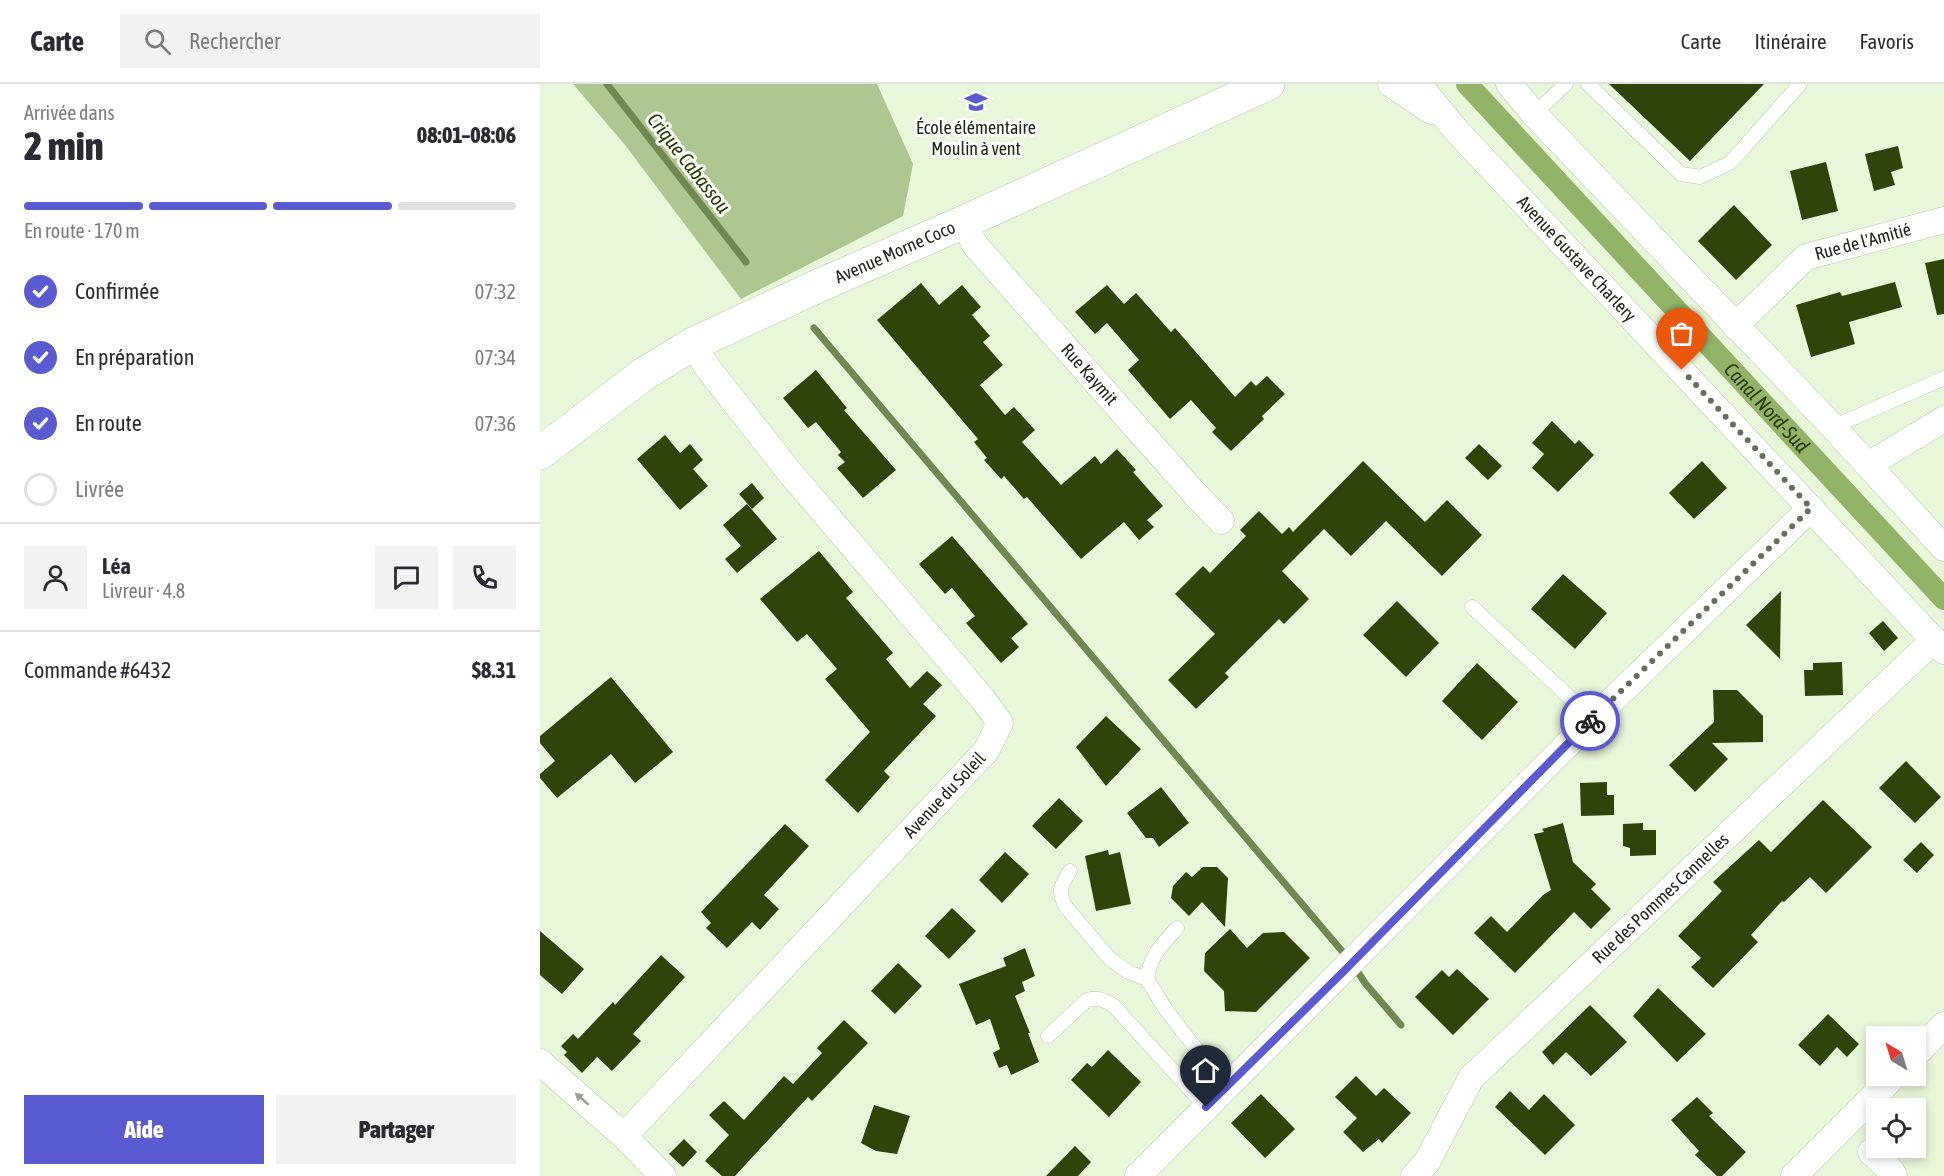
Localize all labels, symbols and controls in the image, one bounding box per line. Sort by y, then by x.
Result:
search box [120,14,540,68]
text: Carte [30,25,84,57]
icon: search [141,25,174,58]
text: Rechercher [189,28,281,54]
text: Carte [1681,29,1721,53]
text: Itinéraire [1754,29,1826,53]
text: Favoris [1859,29,1914,53]
school or university icon: École élémentaire Moulin à vent [963,89,989,115]
text: Arrivée dans [24,101,115,124]
water label: Crique Cabassou [643,108,736,218]
place label: École élémentaire Moulin à vent [916,117,1036,159]
text: 08:01–08:06 [417,122,516,148]
text: 2 min [24,124,104,168]
street label: Avenue Gustave Charlery [1513,191,1641,326]
street label: Avenue Morne Coco [831,216,958,287]
street label: Rue de l'Amitié [1812,218,1913,264]
text: En route · 170 m [24,219,140,242]
icon: check [24,275,57,308]
text: Confirmée [75,278,159,304]
text: 07:32 [475,280,516,303]
pin [1656,308,1707,370]
icon: bag [1665,317,1698,350]
street label: Rue Kaymit [1057,339,1122,409]
icon: check [24,341,57,374]
text: En préparation [75,344,194,370]
text: 07:34 [475,346,516,369]
water label: Canal Nord-Sud [1720,358,1815,457]
icon: check [24,407,57,440]
text: En route [75,410,142,436]
text: 07:36 [475,412,516,435]
text: Livrée [75,476,124,502]
button: person [24,546,87,609]
button: chat [375,546,438,609]
button: phone [453,546,516,609]
text: Léa [102,553,131,579]
text: Livreur · 4.8 [102,579,185,602]
text: Commande #6432 [24,657,171,683]
text: $8.31 [472,657,516,683]
courier [1560,691,1620,751]
icon: bike [1574,705,1607,738]
street label: Avenue du Soleil [899,747,990,842]
street label: Rue des Pommes Cannelles [1588,829,1733,968]
north arrow [1866,1026,1926,1086]
map controls [1866,1026,1926,1158]
pin [1180,1045,1231,1107]
icon: home [1189,1054,1222,1087]
one-way arrow [575,1093,590,1106]
button: Aide [24,1095,264,1164]
button: Partager [276,1095,516,1164]
button: locate [1866,1098,1926,1158]

